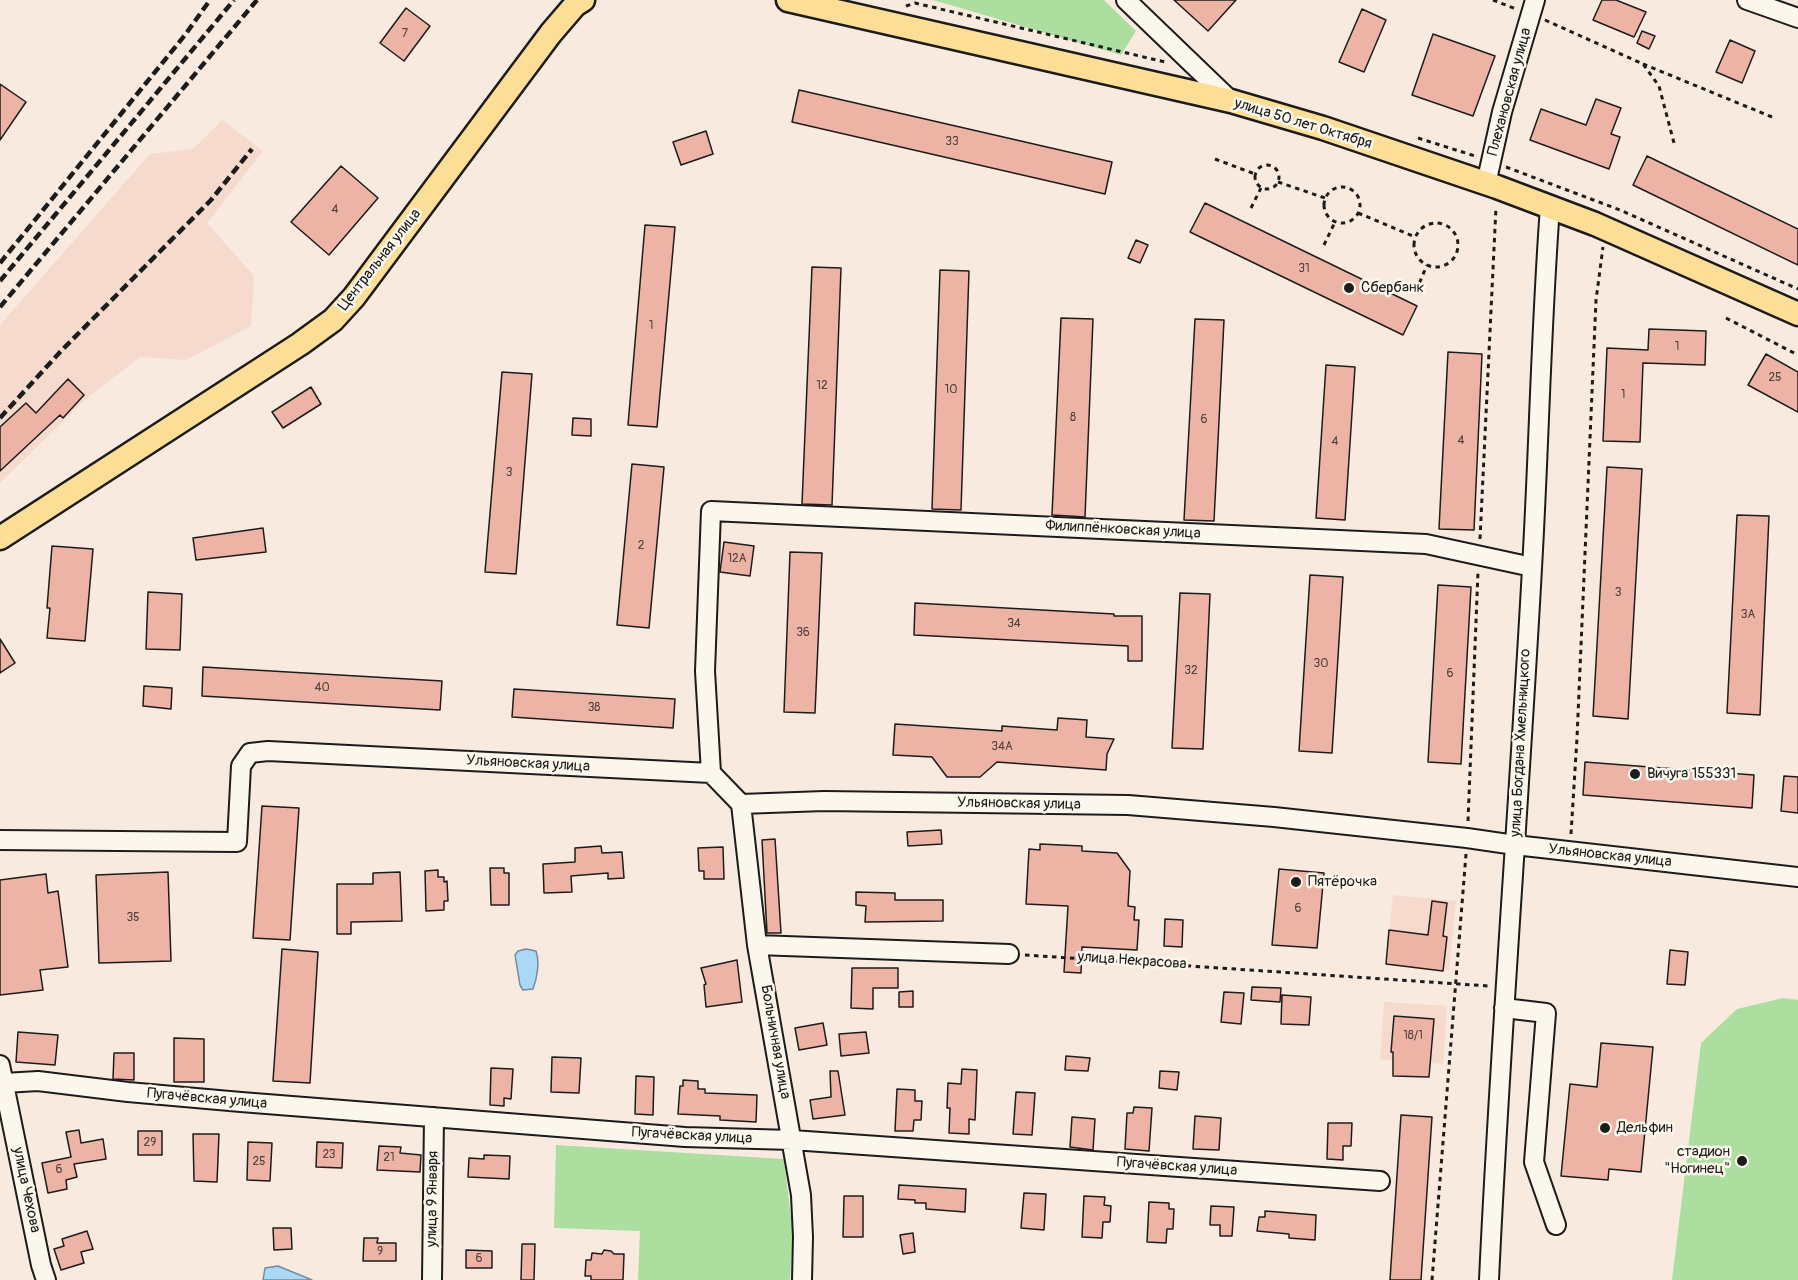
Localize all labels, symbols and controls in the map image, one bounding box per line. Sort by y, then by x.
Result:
street label: Плехановская улица [1484,26,1536,158]
house number: 7 [402,27,408,41]
street label: улица 50 лет Октября [1232,95,1374,153]
house number: 33 [945,135,959,149]
house number: 4 [332,203,338,217]
street label: Центральная улица [335,206,425,314]
house number: 31 [1298,262,1310,276]
place label: Сбербанк [1361,279,1424,297]
marker: Сбербанк [1342,281,1356,295]
house number: 1 [649,319,653,333]
house number: 1 [1675,340,1679,354]
house number: 25 [1768,371,1782,385]
house number: 12 [816,379,828,393]
house number: 10 [945,383,957,397]
house number: 1 [1621,388,1625,402]
house number: 8 [1070,411,1076,425]
house number: 6 [1201,413,1207,427]
house number: 4 [1458,434,1464,448]
house number: 4 [1332,435,1338,449]
house number: 3 [506,466,512,480]
street label: Филиппёнковская улица [1045,517,1201,543]
house number: 2 [638,539,644,553]
house number: 12А [727,552,747,566]
house number: 3 [1615,586,1621,600]
house number: 3А [1741,608,1755,622]
house number: 34 [1007,617,1021,631]
house number: 36 [796,626,810,640]
street label: улица Богдана Хмельницкого [1507,648,1535,838]
house number: 30 [1314,657,1328,671]
house number: 32 [1184,664,1198,678]
house number: 6 [1447,667,1453,681]
house number: 40 [314,681,330,695]
house number: 38 [588,701,600,715]
house number: 34А [991,740,1013,754]
street label: Ульяновская улица [466,752,590,776]
place label: Вичуга 155331 [1647,765,1736,783]
marker: Вичуга 155331 [1628,767,1642,781]
street label: Ульяновская улица [957,794,1081,814]
street label: Ульяновская улица [1548,841,1672,871]
place label: Пятёрочка [1308,873,1377,891]
marker: Пятёрочка [1289,875,1303,889]
house number: 6 [1295,902,1301,916]
house number: 35 [126,911,140,925]
street label: улица Некрасова [1077,948,1187,974]
street label: Больничная улица [756,983,794,1101]
house number: 18/1 [1403,1029,1423,1043]
street label: Пугачёвская улица [146,1085,268,1113]
place label: Дельфин [1617,1119,1673,1137]
marker: Дельфин [1598,1121,1612,1135]
street label: Пугачёвская улица [631,1124,753,1148]
house number: 29 [144,1136,156,1150]
place label: стадион "Ногинец" [1664,1143,1730,1178]
street label: улица Чехова [8,1146,44,1234]
house number: 23 [322,1148,336,1162]
house number: 21 [383,1151,395,1165]
street label: улица 9 Января [423,1151,443,1247]
street label: Пугачёвская улица [1116,1154,1238,1180]
marker: стадион "Ногинец" [1735,1154,1749,1168]
house number: 25 [252,1155,266,1169]
house number: 6 [56,1163,62,1177]
house number: 9 [377,1245,383,1259]
house number: 6 [476,1252,482,1266]

